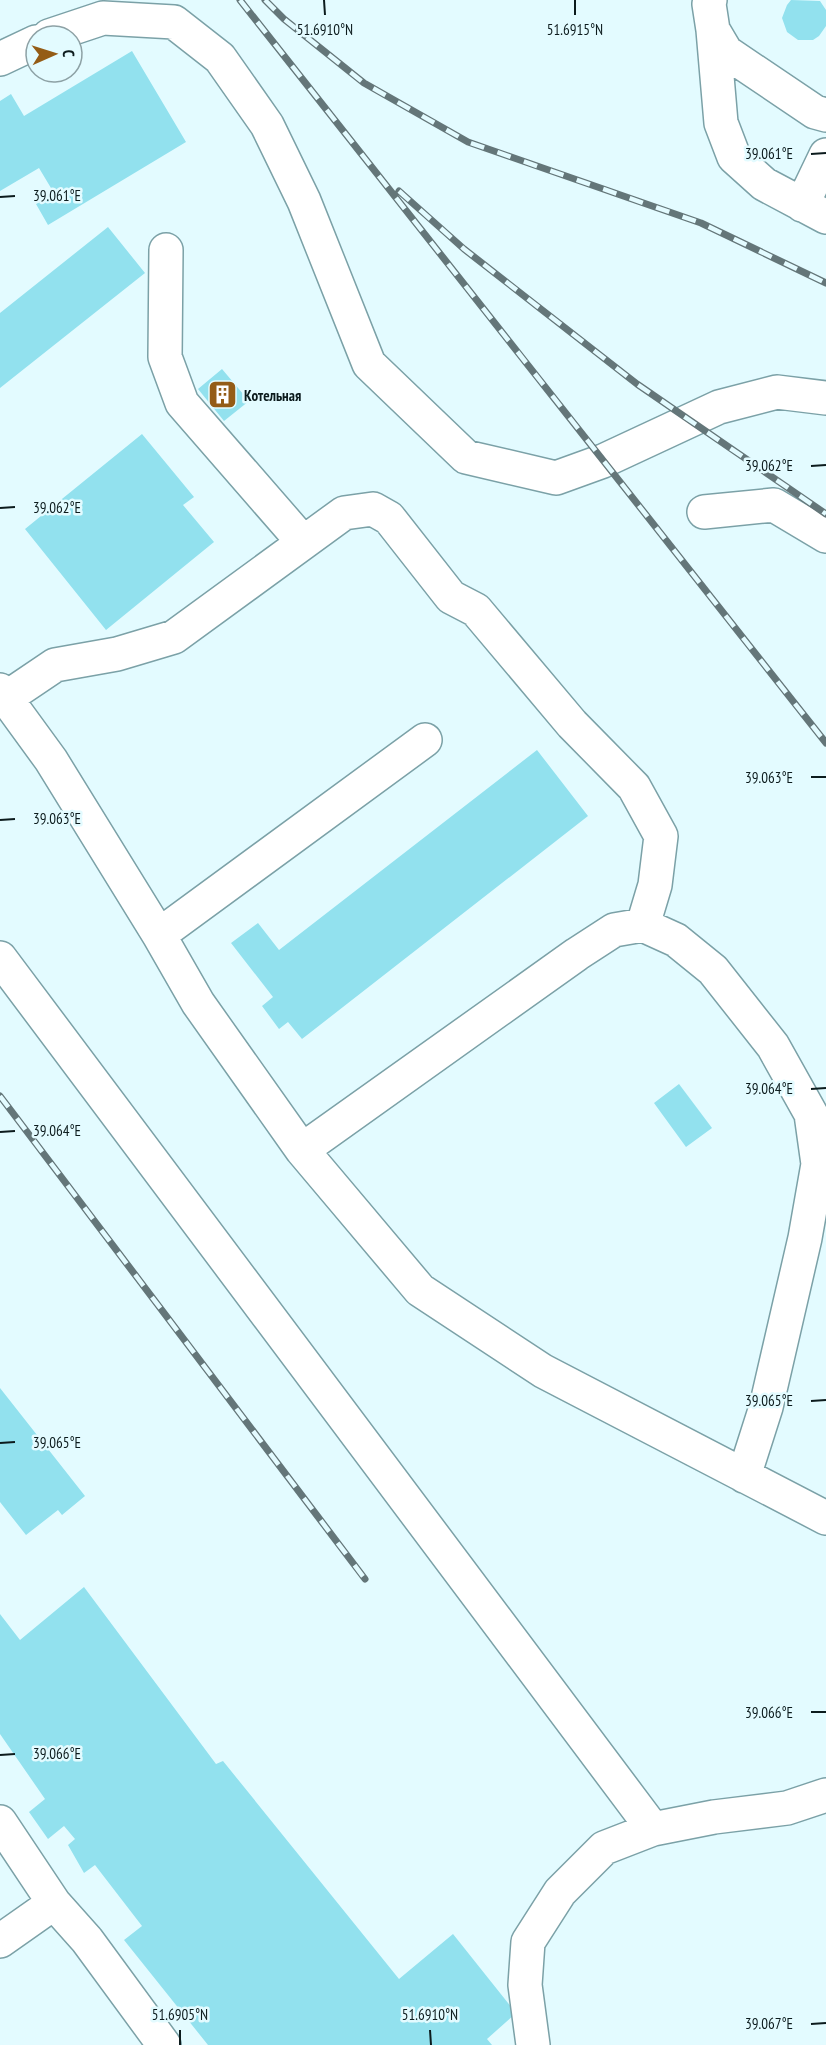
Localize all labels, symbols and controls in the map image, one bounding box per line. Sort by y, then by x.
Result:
text: 51.6910°N [297,20,353,39]
text: 51.6915°N [547,20,603,39]
north arrow [24,24,84,84]
text: С [59,49,79,58]
text: 39.061°E [745,144,793,163]
text: 39.061°E [33,186,81,205]
building icon: Котельная [207,379,239,411]
place label: Котельная [244,386,301,405]
text: 39.062°E [745,456,793,475]
text: 39.062°E [33,498,81,517]
text: 39.063°E [745,768,793,787]
text: 39.063°E [33,809,81,828]
text: 39.064°E [745,1079,793,1098]
text: 39.064°E [33,1121,81,1140]
text: 39.065°E [745,1391,793,1410]
text: 39.065°E [33,1433,81,1452]
text: 39.066°E [745,1703,793,1722]
text: 39.066°E [33,1744,81,1763]
text: 51.6905°N [152,2005,208,2024]
text: 51.6910°N [402,2005,458,2024]
text: 39.067°E [745,2014,793,2033]

